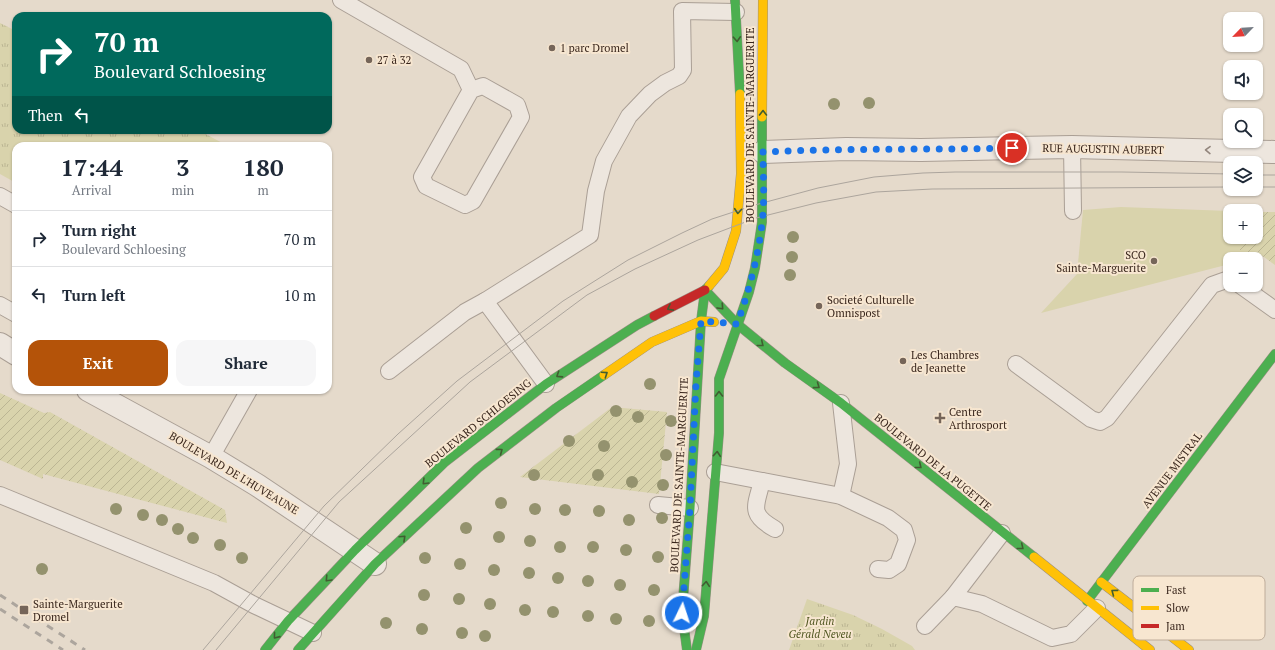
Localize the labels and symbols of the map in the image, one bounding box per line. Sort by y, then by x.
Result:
north arrow [1223,12,1263,52]
street label: BOULEVARD DE SAINTE-MARGUERITE [743,27,757,223]
one-way arrow [732,36,741,42]
place label: 1 parc Dromel [560,41,629,55]
marker: 1 parc Dromel [547,43,557,53]
place label: 27 à 32 [377,53,411,67]
marker: 27 à 32 [364,55,374,65]
one-way arrow [759,110,767,116]
pin [995,131,1029,165]
street label: RUE AUGUSTIN AUBERT [1042,141,1164,157]
one-way arrow [1205,146,1211,154]
one-way arrow [733,208,742,214]
place label: SCO Sainte-Marguerite [1056,248,1146,275]
marker: SCO Sainte-Marguerite [1149,256,1159,266]
place label: Societé Culturelle Omnispost [827,293,915,320]
marker: Societé Culturelle Omnispost [814,301,824,311]
one-way arrow [716,302,724,310]
one-way arrow [667,303,674,310]
one-way arrow [757,339,764,346]
place label: Les Chambres de Jeanette [911,348,979,375]
marker: Les Chambres de Jeanette [898,356,908,366]
one-way arrow [556,371,563,378]
one-way arrow [600,372,607,379]
street label: BOULEVARD SCHLOESING [422,376,534,470]
street label: BOULEVARD DE SAINTE-MARGUERITE [667,377,691,573]
one-way arrow [813,381,820,388]
one-way arrow [715,391,723,397]
place label: Centre Arthrosport [949,405,1007,432]
street label: BOULEVARD DE LA PUGETTE [871,410,995,514]
marker: Centre Arthrosport [934,412,946,424]
street label: BOULEVARD DE L'HUVEAUNE [167,429,301,517]
street label: AVENUE MISTRAL [1139,429,1205,511]
one-way arrow [495,448,502,455]
one-way arrow [712,451,721,457]
one-way arrow [915,461,922,468]
one-way arrow [422,477,430,485]
one-way arrow [398,535,406,542]
one-way arrow [1016,543,1023,550]
one-way arrow [326,574,333,582]
legend [1133,576,1265,640]
one-way arrow [702,581,711,587]
text: Fast [1166,583,1186,597]
one-way arrow [1112,590,1119,597]
position arrow [661,592,703,634]
place label: Sainte-Marguerite Dromel [33,597,123,624]
text: Slow [1166,601,1190,615]
marker: Sainte-Marguerite Dromel [18,604,30,616]
park label: Jardin Gérald Neveu [789,614,851,641]
text: Jam [1166,619,1185,633]
one-way arrow [274,631,281,638]

